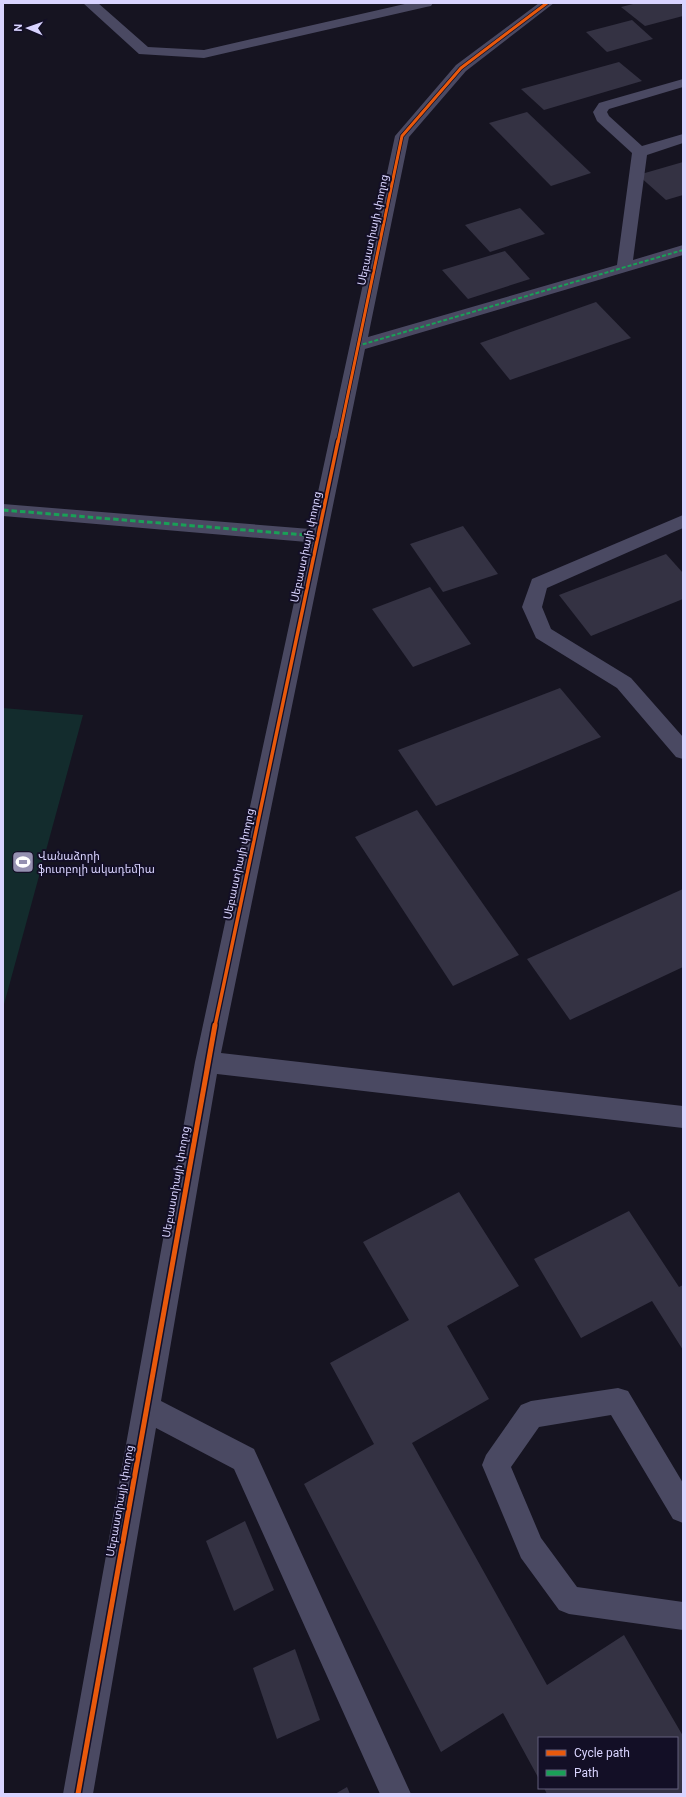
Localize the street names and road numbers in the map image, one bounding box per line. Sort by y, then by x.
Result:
street label: Սեբաստիայի փողոց [355,173,391,287]
street label: Սեբաստիայի փողոց [288,490,324,604]
street label: Սեբաստիայի փողոց [221,807,257,921]
street label: Սեբաստիայի փողոց [160,1125,192,1239]
street label: Սեբաստիայի փողոց [104,1444,136,1558]

